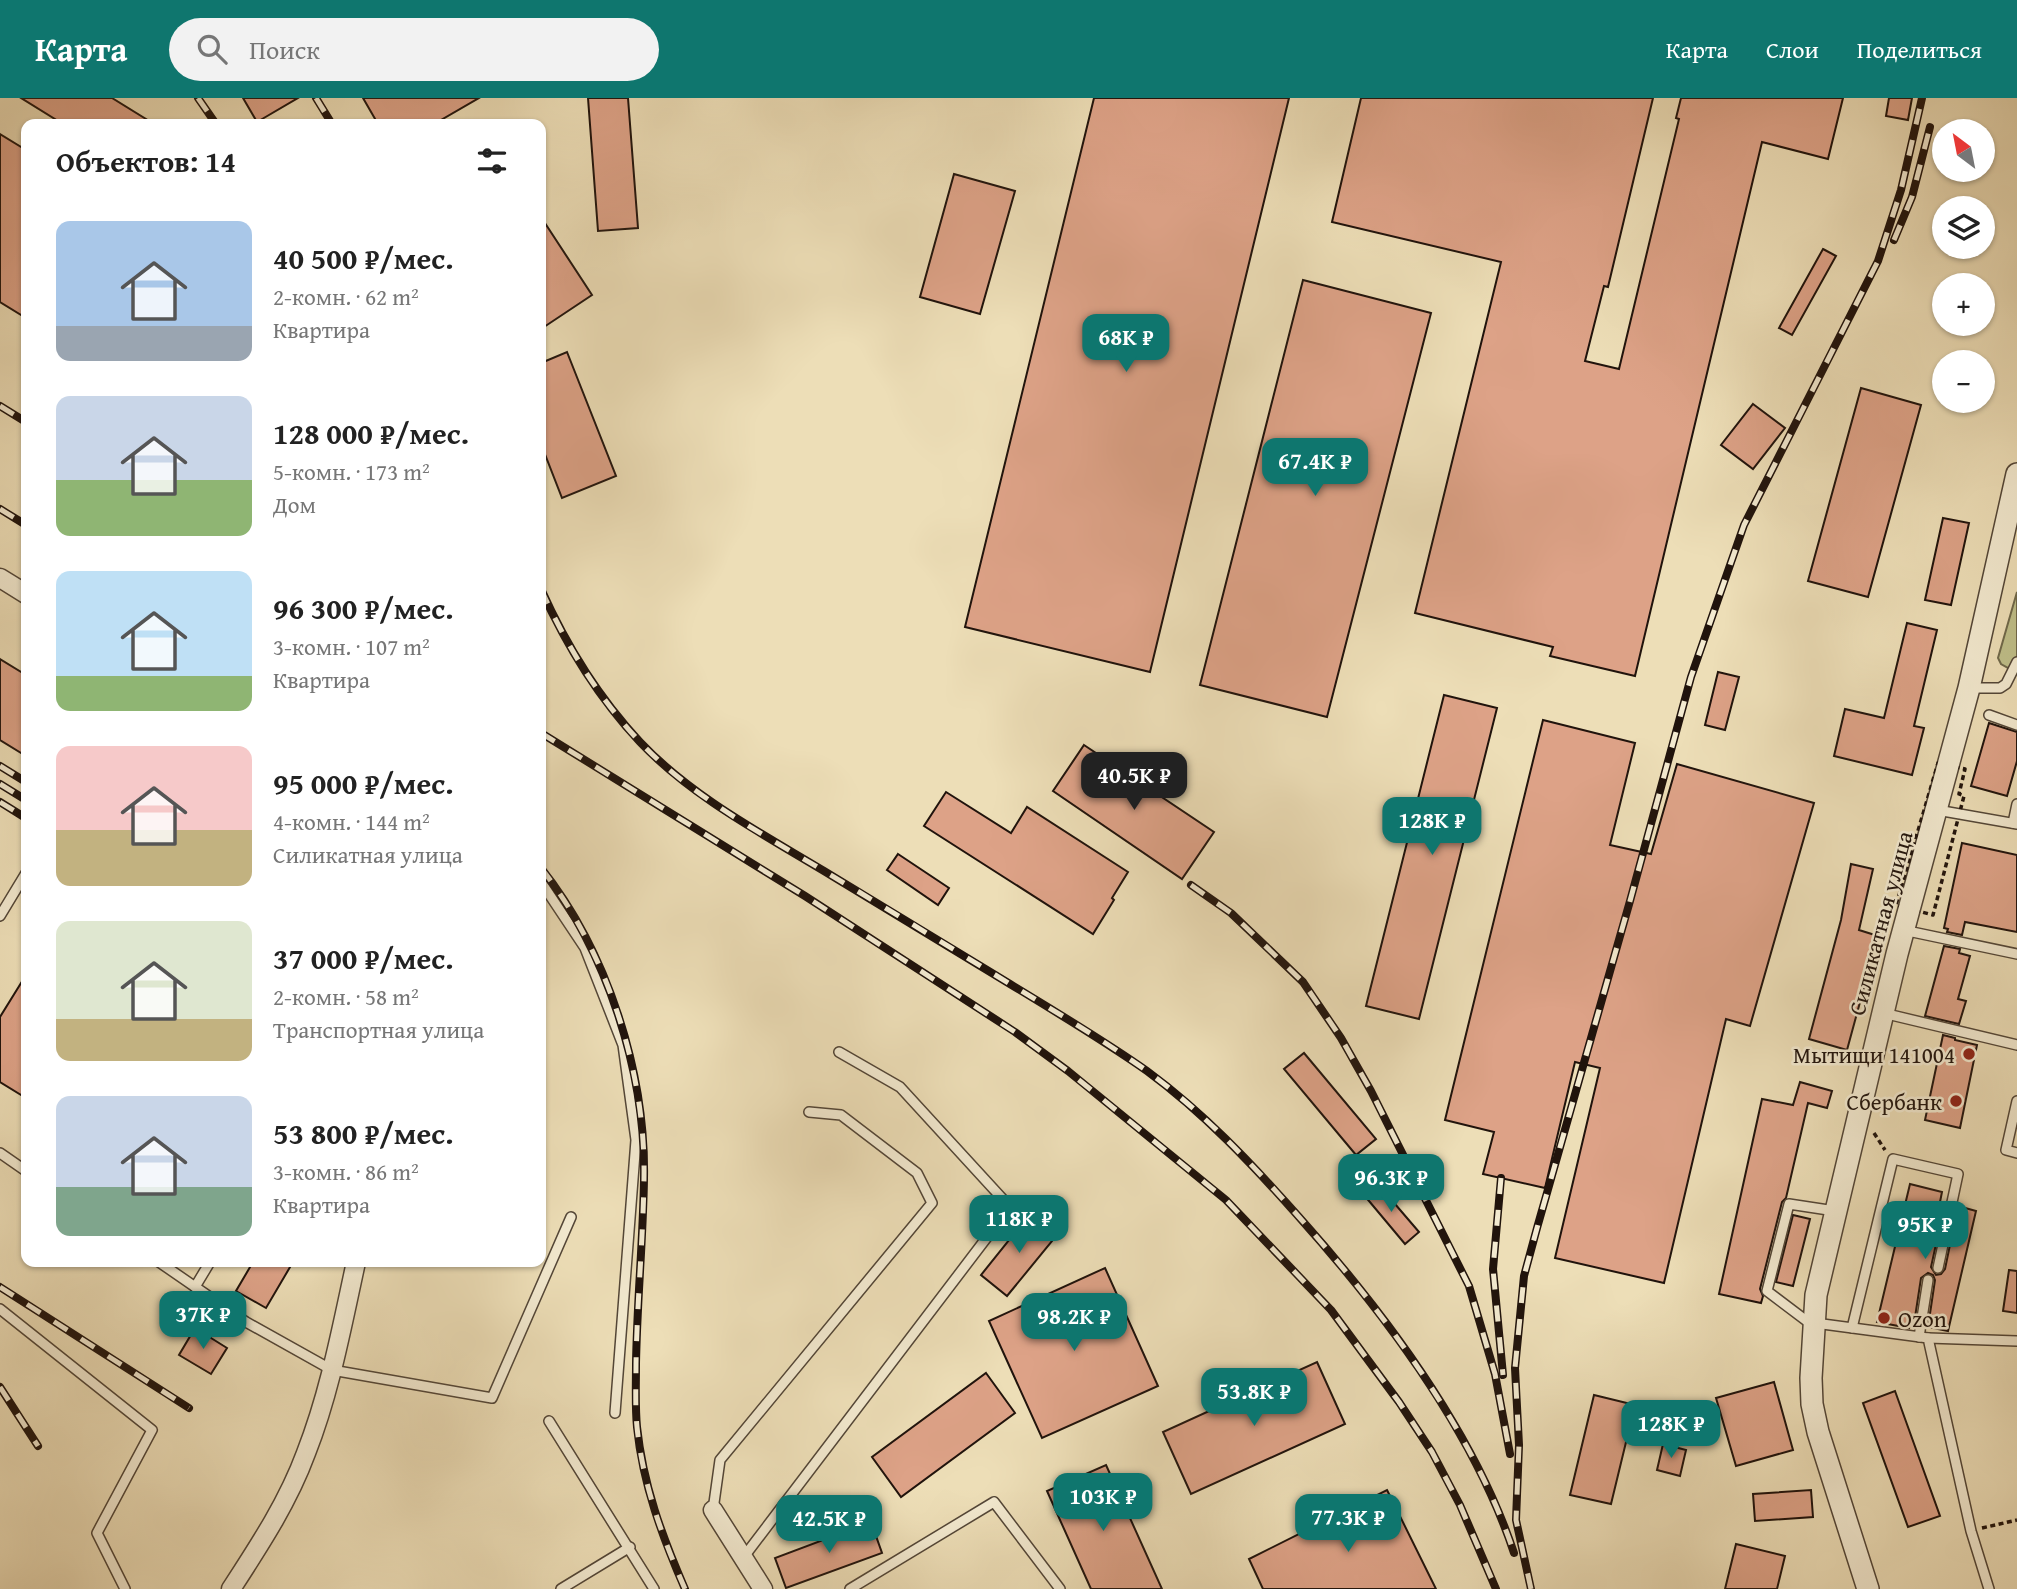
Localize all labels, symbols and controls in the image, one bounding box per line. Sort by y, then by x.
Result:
search box [169,18,659,81]
text: Карта [35,25,127,73]
icon: search [193,30,231,68]
text: Поиск [249,30,320,69]
text: Карта [1666,32,1728,67]
text: Слои [1766,32,1819,67]
text: Поделиться [1857,32,1982,67]
north arrow [1932,119,1995,182]
map controls [1932,119,1995,413]
text: Объектов: 14 [56,139,236,183]
icon: filters [473,142,511,180]
button: layers [1932,196,1995,259]
text: 40 500 ₽/мес. [273,236,454,280]
icon: home [112,249,196,333]
button: + [1932,273,1995,336]
text: 2-комн. · 62 m² [273,280,419,313]
text: Квартира [273,313,370,346]
pin: 68K ₽ [1077,314,1175,374]
text: 68K ₽ [1098,320,1154,353]
button: − [1932,350,1995,413]
text: 128 000 ₽/мес. [273,411,469,455]
icon: home [112,424,196,508]
pin: 67.4K ₽ [1250,438,1380,498]
text: 67.4K ₽ [1278,444,1352,477]
text: 5-комн. · 173 m² [273,455,430,488]
text: Дом [273,488,316,521]
text: 96 300 ₽/мес. [273,586,454,630]
icon: home [112,599,196,683]
text: 3-комн. · 107 m² [273,630,430,663]
text: Квартира [273,663,370,696]
pin: 40.5K ₽ [1069,752,1199,812]
text: 40.5K ₽ [1097,758,1171,791]
text: 95 000 ₽/мес. [273,761,454,805]
icon: home [112,774,196,858]
pin: 128K ₽ [1375,798,1489,857]
text: 128K ₽ [1398,803,1466,836]
text: 4-комн. · 144 m² [273,805,430,838]
street label: Силикатная улица [1840,827,1920,1019]
text: Силикатная улица [273,838,463,871]
text: 37 000 ₽/мес. [273,936,454,980]
icon: home [112,949,196,1033]
text: 2-комн. · 58 m² [273,980,419,1013]
text: Транспортная улица [273,1013,484,1046]
place label: Мытищи 141004 [1793,1038,1955,1071]
marker: Мытищи 141004 [1961,1046,1977,1062]
place label: Сбербанк [1846,1085,1942,1118]
marker: Сбербанк [1948,1093,1964,1109]
text: 53 800 ₽/мес. [273,1111,454,1155]
icon: home [112,1124,196,1208]
pin: 96.3K ₽ [1326,1154,1456,1214]
text: 3-комн. · 86 m² [273,1155,419,1188]
text: 96.3K ₽ [1354,1160,1428,1193]
text: Квартира [273,1188,370,1221]
pin: 118K ₽ [962,1196,1076,1255]
text: 118K ₽ [985,1201,1053,1234]
pin: 95K ₽ [1876,1202,1974,1261]
text: 95K ₽ [1897,1207,1953,1240]
pin: 37K ₽ [154,1292,252,1351]
pin: 98.2K ₽ [1009,1294,1139,1353]
text: 37K ₽ [175,1297,231,1330]
text: 98.2K ₽ [1037,1299,1111,1332]
place label: Ozon [1898,1302,1947,1335]
marker: Ozon [1876,1310,1892,1326]
pin: 53.8K ₽ [1189,1368,1319,1428]
text: 53.8K ₽ [1217,1374,1291,1407]
pin: 128K ₽ [1614,1400,1728,1460]
text: 128K ₽ [1637,1406,1705,1439]
pin: 103K ₽ [1046,1474,1160,1533]
text: 103K ₽ [1069,1479,1137,1512]
pin: 77.3K ₽ [1283,1494,1413,1554]
pin: 42.5K ₽ [764,1496,894,1555]
text: 77.3K ₽ [1311,1500,1385,1533]
text: 42.5K ₽ [792,1501,866,1534]

